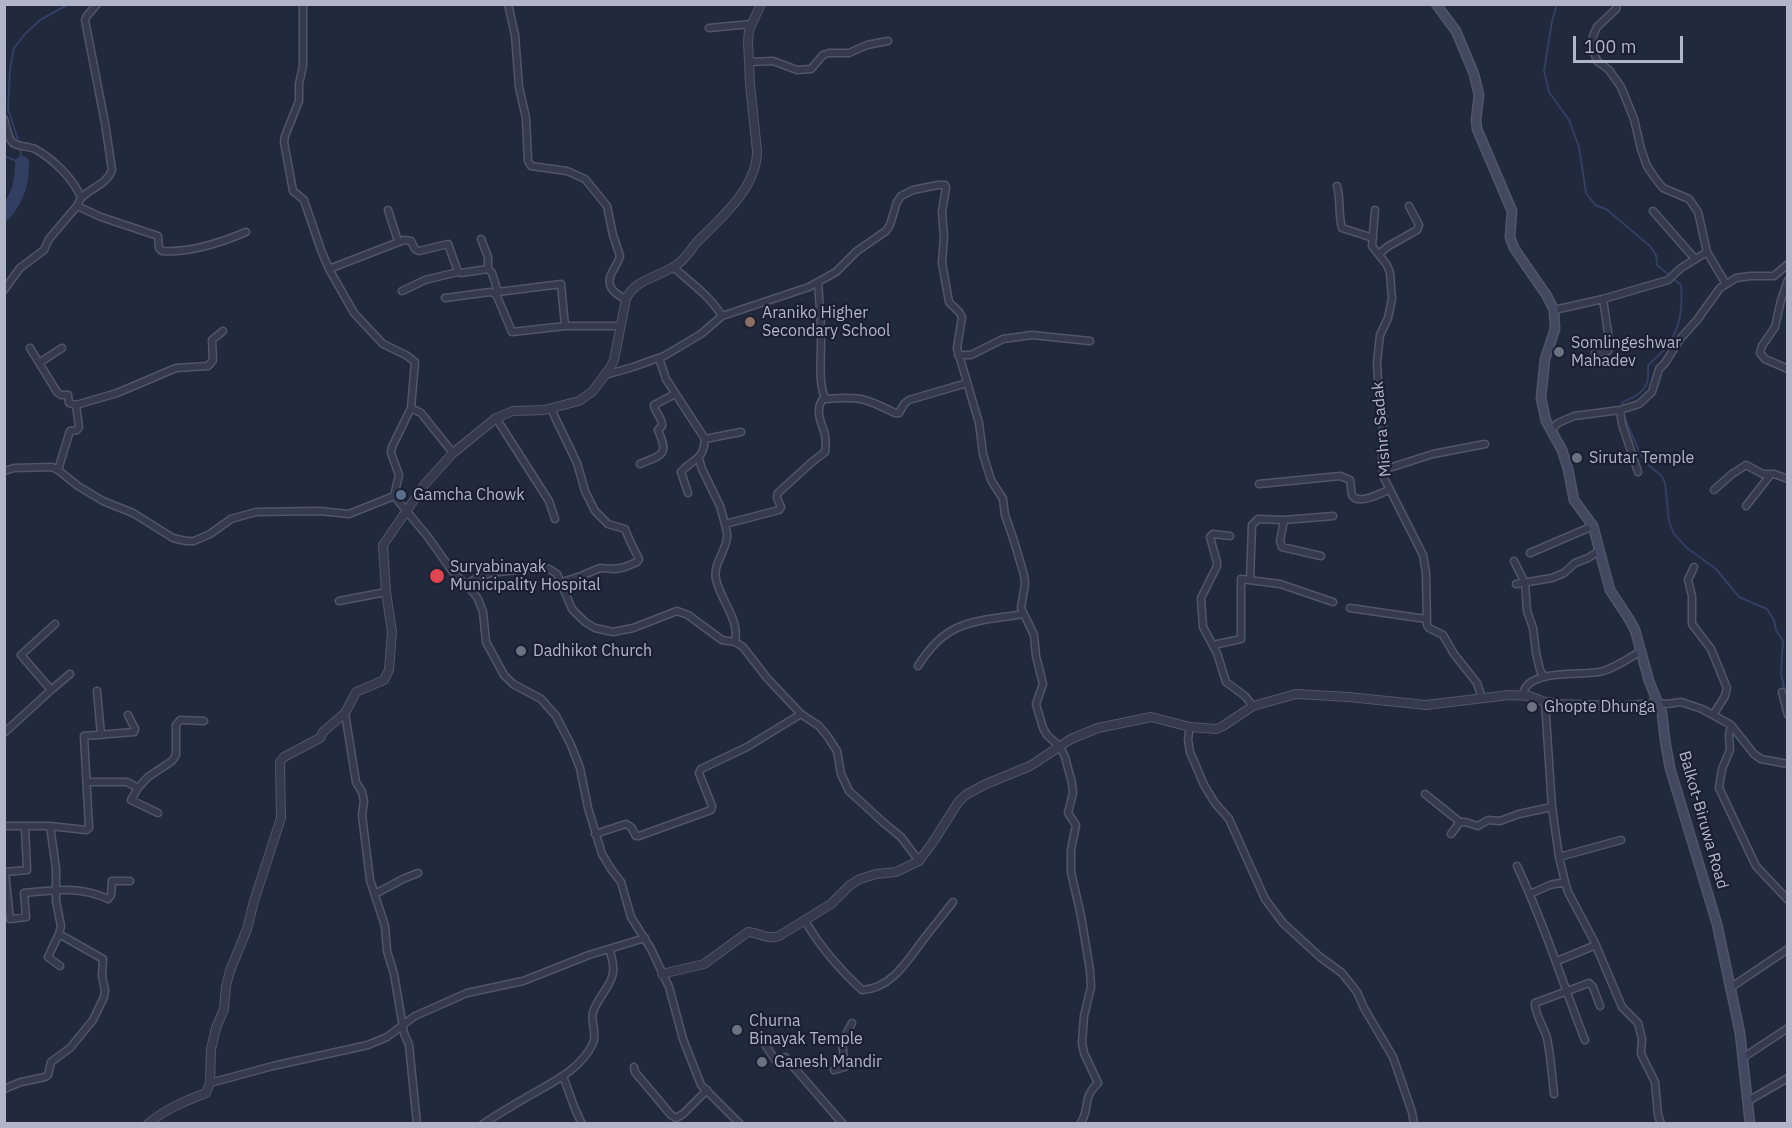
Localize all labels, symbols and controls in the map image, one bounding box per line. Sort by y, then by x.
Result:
scale bar [1576,24,1686,62]
text: 100 m [1584,35,1636,58]
place label: Araniko Higher Secondary School [762,303,890,341]
marker: Araniko Higher Secondary School [743,315,757,329]
place label: Somlingeshwar Mahadev [1571,333,1681,371]
marker: Somlingeshwar Mahadev [1552,345,1566,359]
street label: Mishra Sadak [1368,380,1396,478]
place label: Sirutar Temple [1589,448,1694,468]
marker: Sirutar Temple [1570,451,1584,465]
place label: Gamcha Chowk [413,485,525,505]
marker: Gamcha Chowk [394,488,408,502]
place label: Suryabinayak Municipality Hospital [450,557,601,595]
marker: Suryabinayak Municipality Hospital [428,567,446,585]
place label: Dadhikot Church [533,641,652,661]
marker: Dadhikot Church [514,644,528,658]
place label: Ghopte Dhunga [1544,697,1655,717]
marker: Ghopte Dhunga [1525,700,1539,714]
street label: Balkot-Biruwa Road [1674,749,1732,891]
place label: Churna Binayak Temple [749,1011,863,1049]
marker: Churna Binayak Temple [730,1023,744,1037]
place label: Ganesh Mandir [774,1052,882,1072]
marker: Ganesh Mandir [755,1055,769,1069]

